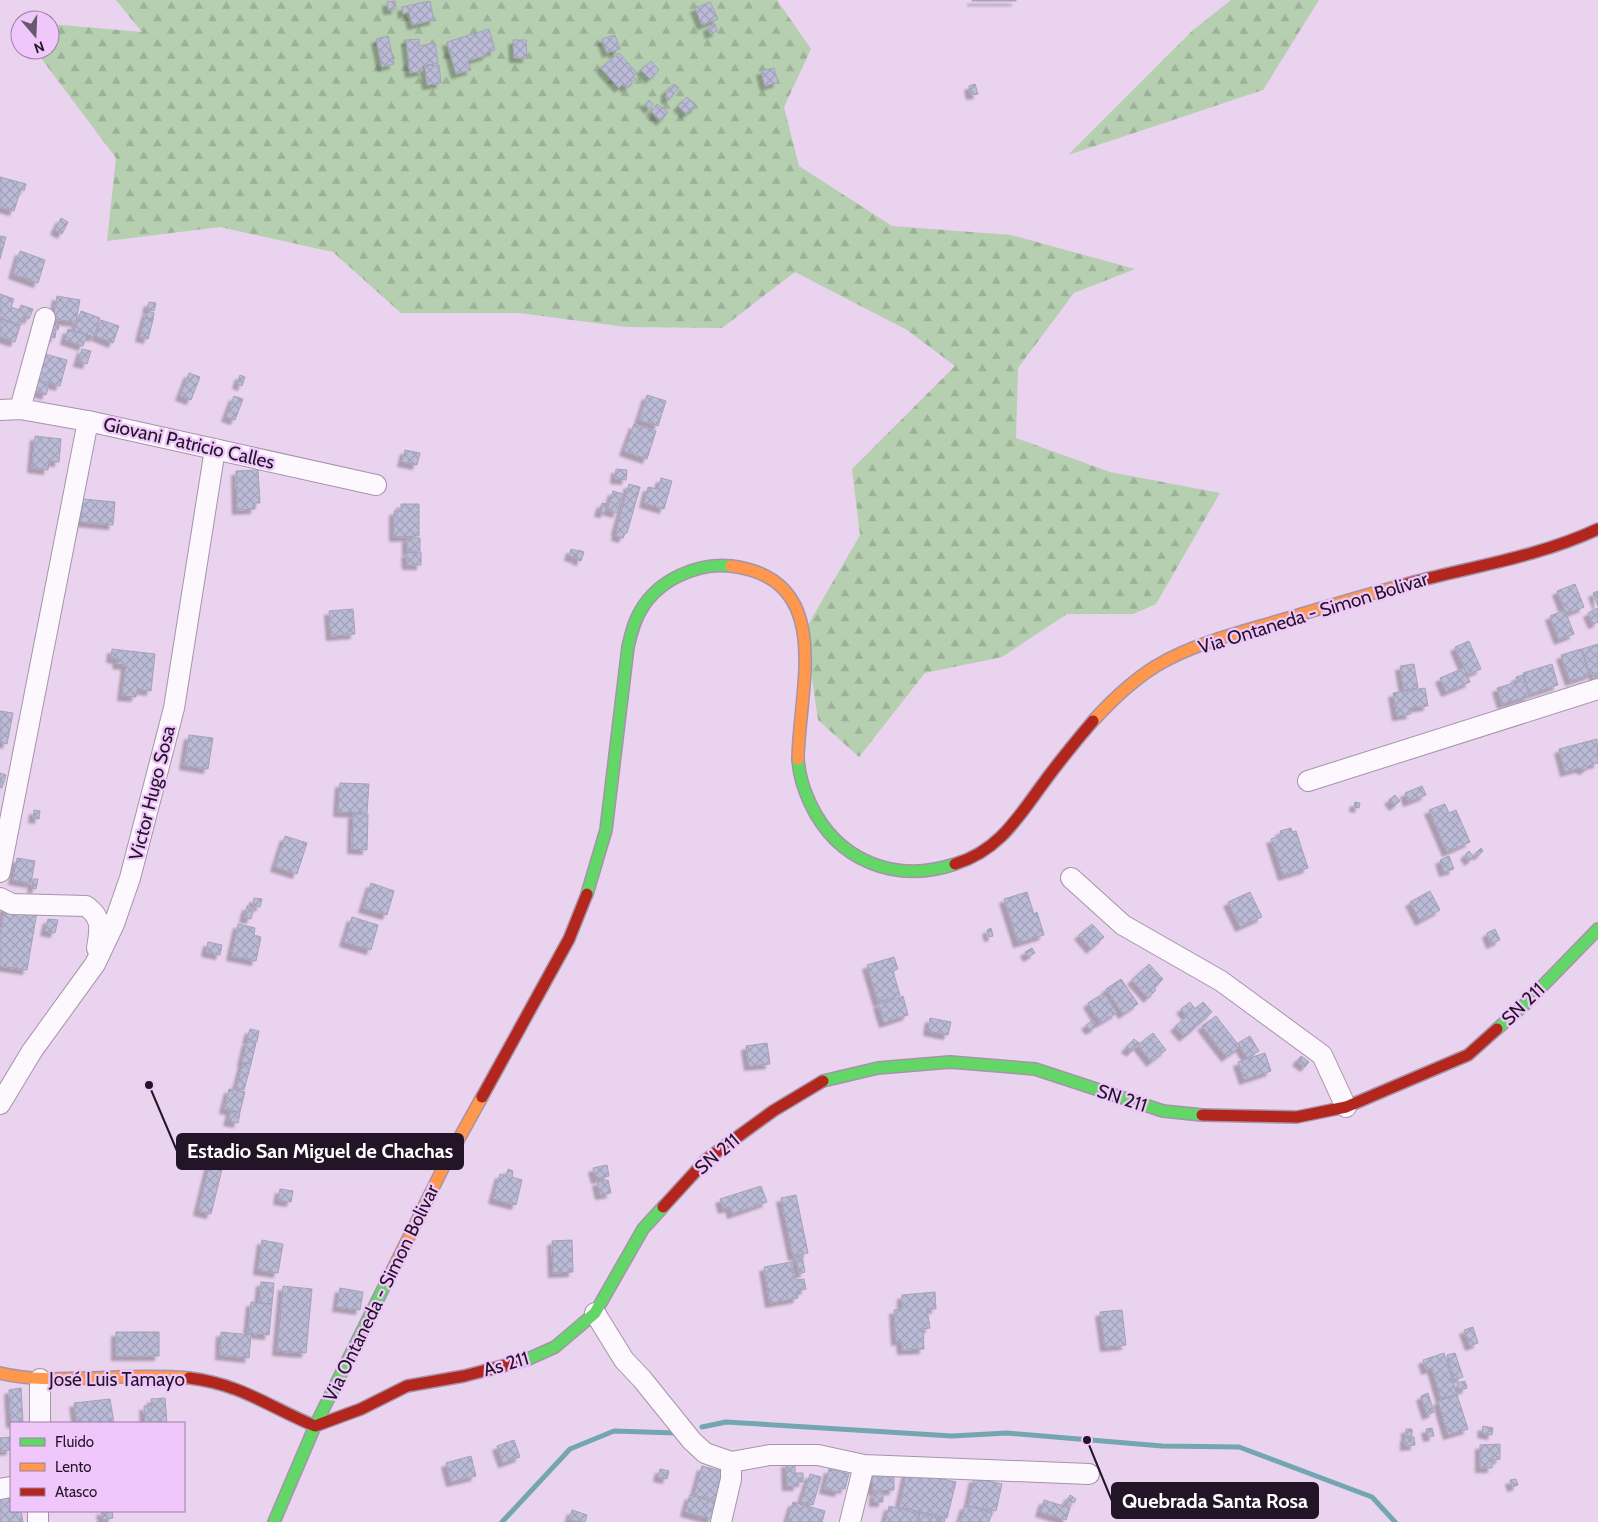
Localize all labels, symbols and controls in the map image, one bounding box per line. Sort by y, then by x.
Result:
north arrow [10,10,60,60]
text: N [32,37,47,57]
street label: Giovani Patricio Calles [101,412,277,474]
street label: Via Ontaneda - Simon Bolivar [1196,567,1430,659]
street label: Victor Hugo Sosa [124,723,180,863]
street label: SN 211 [1497,978,1549,1030]
street label: SN 211 [1094,1079,1150,1117]
street label: SN 211 [690,1129,744,1179]
callout: Estadio San Miguel de Chachas [177,1134,463,1169]
text: Estadio San Miguel de Chachas [187,1139,453,1163]
street label: Via Ontaneda - Simon Bolivar [318,1181,444,1405]
street label: As 211 [481,1347,531,1381]
street label: José Luis Tamayo [48,1368,185,1391]
legend [10,1422,185,1512]
text: Fluido [55,1433,94,1451]
text: Lento [55,1458,92,1476]
text: Atasco [55,1483,97,1501]
callout: Quebrada Santa Rosa [1112,1483,1318,1518]
text: Quebrada Santa Rosa [1122,1489,1308,1513]

